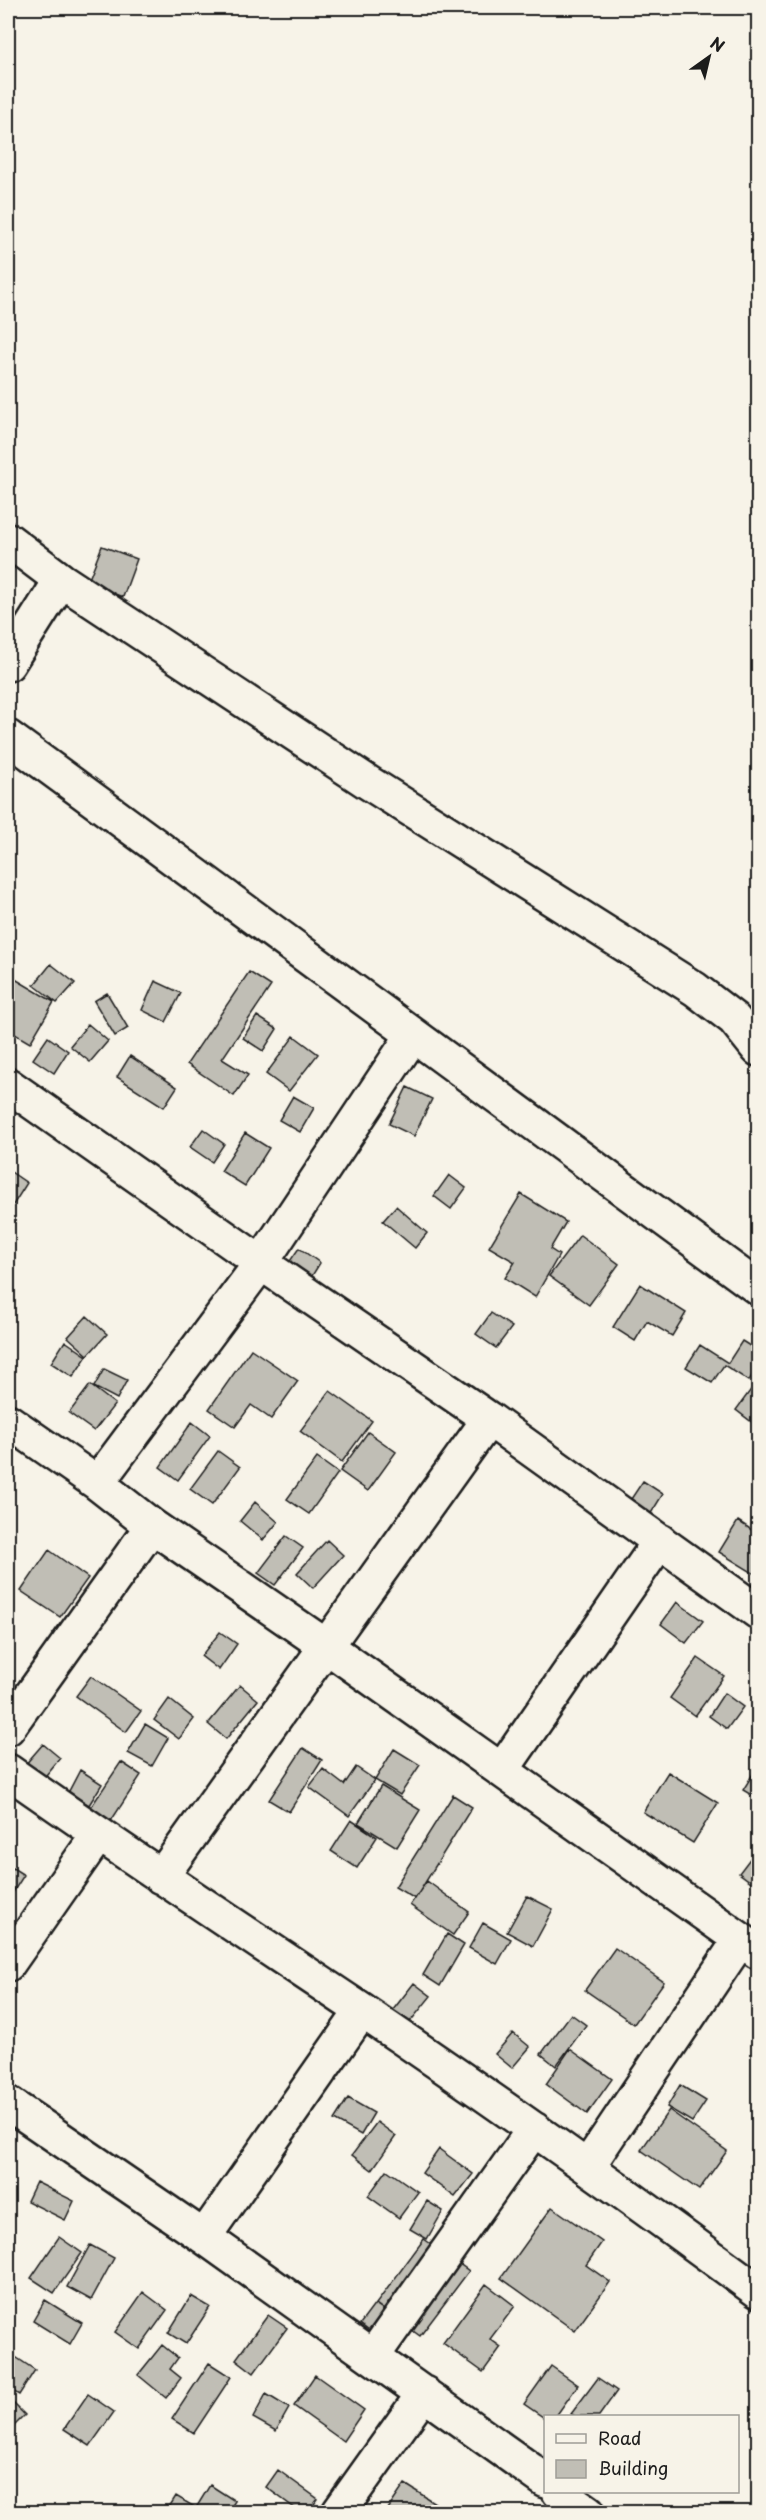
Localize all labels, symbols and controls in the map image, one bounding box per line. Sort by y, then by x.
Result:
north arrow [679,27,739,87]
text: N [706,30,730,57]
legend [544,2415,739,2493]
text: Road [598,2424,642,2451]
text: Building [598,2454,668,2481]

